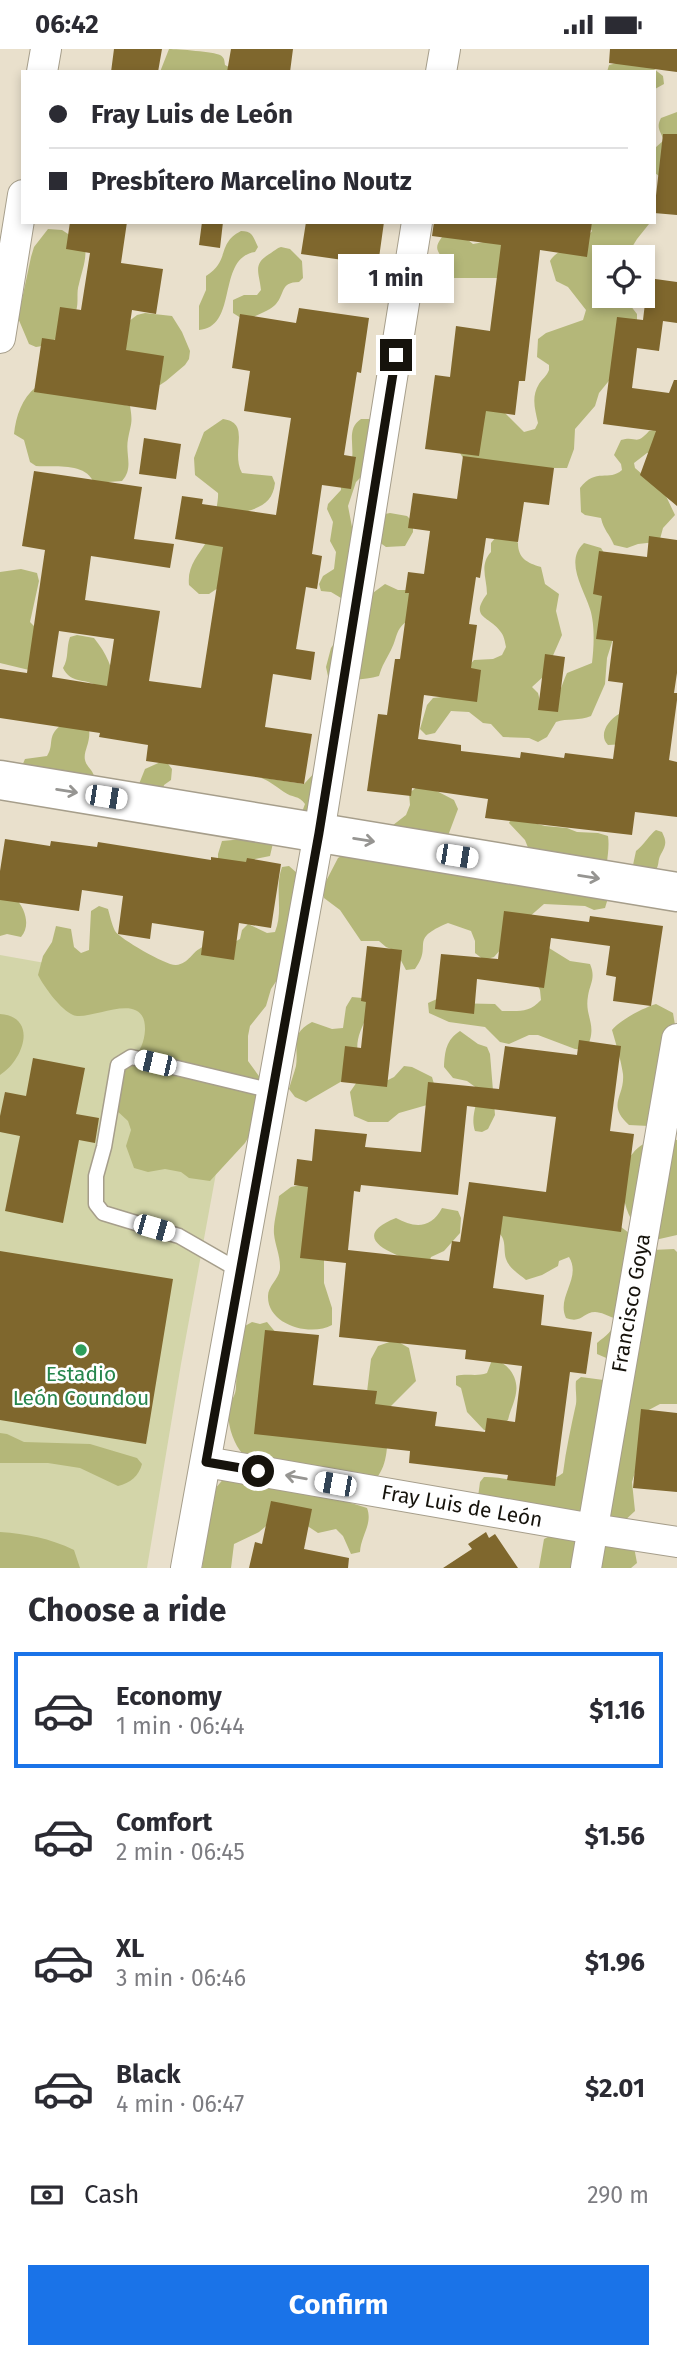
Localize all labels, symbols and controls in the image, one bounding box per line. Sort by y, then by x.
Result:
text: 06:42 [35,9,99,40]
text: Fray Luis de León [91,99,293,130]
text: Presbítero Marcelino Noutz [91,166,412,197]
map controls [592,245,655,308]
button: locate [592,245,655,308]
callout: 1 min [338,253,454,303]
text: 1 min [368,264,424,292]
route end [380,339,412,371]
car [84,783,129,811]
one-way arrow [55,785,78,798]
one-way arrow [352,834,375,847]
car [435,842,480,870]
one-way arrow [577,871,600,884]
car [133,1048,178,1078]
car [131,1212,178,1244]
street label: Francisco Goya [606,1231,656,1375]
marker: Estadio León Coundou [73,1342,89,1358]
place label: Estadio León Coundou [13,1361,149,1411]
route start [242,1455,274,1487]
one-way arrow [285,1470,308,1483]
car [313,1470,358,1498]
street label: Fray Luis de León [379,1479,545,1533]
text: Choose a ride [28,1591,226,1629]
icon: car [32,1679,95,1742]
text: Economy [116,1681,222,1712]
text: $1.16 [589,1695,645,1726]
text: 1 min · 06:44 [116,1712,244,1740]
icon: car [32,1805,95,1868]
text: Comfort [116,1807,212,1838]
text: $1.56 [584,1821,645,1852]
text: 2 min · 06:45 [116,1838,245,1866]
icon: car [32,1931,95,1994]
text: XL [116,1933,144,1964]
text: $1.96 [585,1947,645,1978]
text: 3 min · 06:46 [116,1964,246,1992]
icon: car [32,2057,95,2120]
text: Black [116,2059,181,2090]
text: $2.01 [585,2073,645,2104]
text: 4 min · 06:47 [116,2090,244,2118]
icon: cash [28,2176,66,2214]
text: Cash [84,2179,140,2210]
text: 290 m [587,2181,649,2209]
button: Confirm [28,2265,649,2345]

